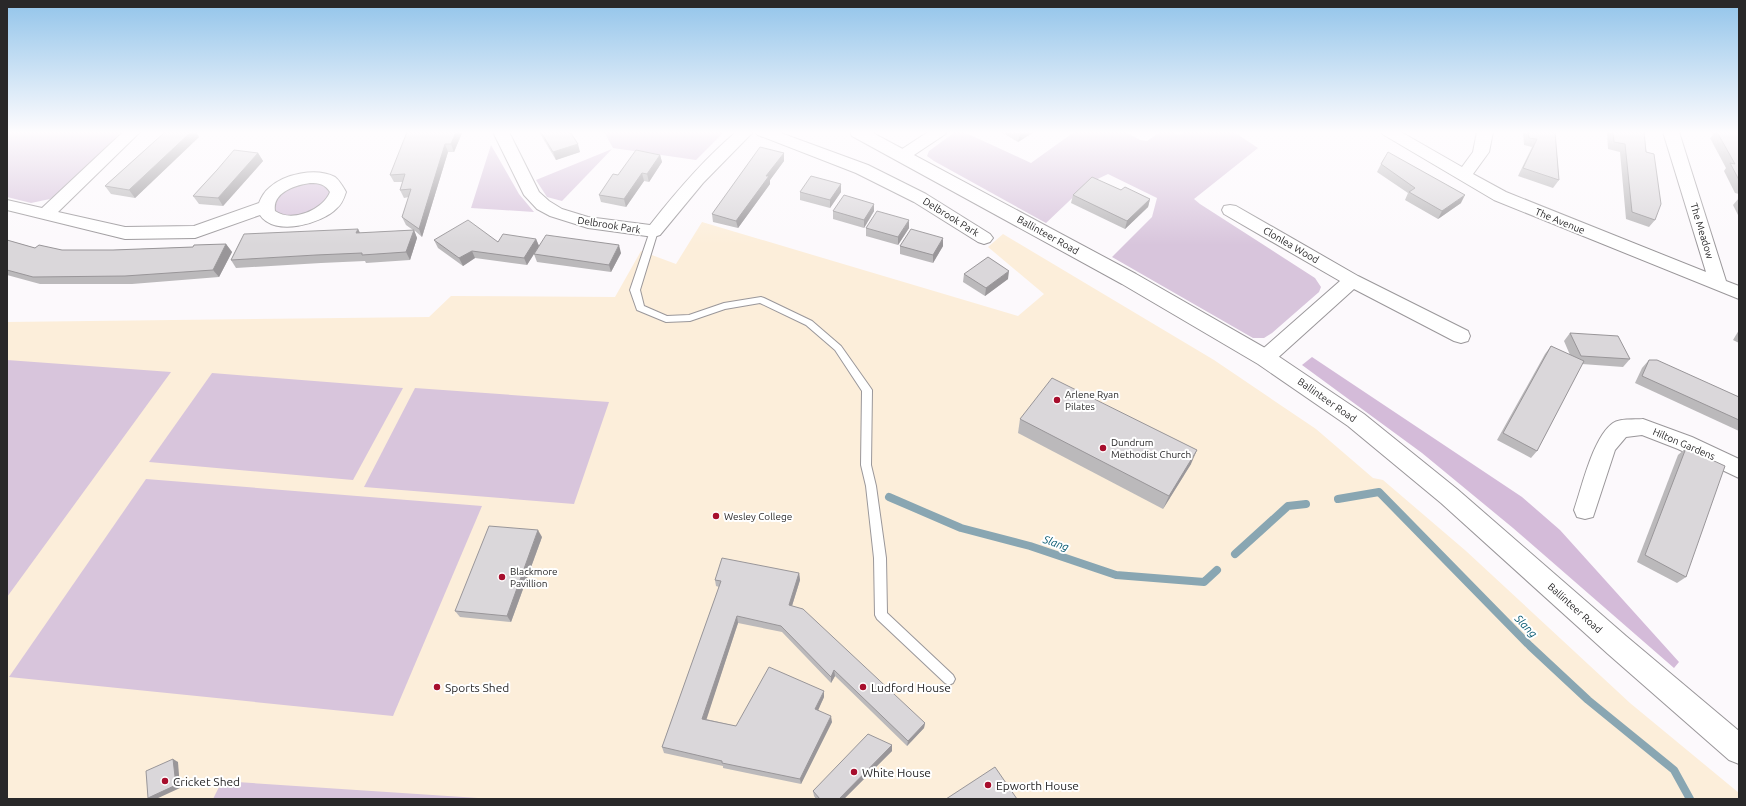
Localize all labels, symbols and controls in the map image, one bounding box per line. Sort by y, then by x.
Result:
street label: Delbrook Park [921,195,981,239]
street label: The Meadow [1688,202,1716,261]
street label: The Avenue [1533,206,1587,236]
street label: Ballinteer Road [1015,213,1081,257]
street label: Delbrook Park [577,215,641,235]
street label: Clonlea Wood [1261,225,1321,265]
street label: Ballinteer Road [1296,376,1359,424]
place label: Arlene Ryan Pilates [1065,389,1119,412]
marker: Arlene Ryan Pilates [1052,395,1062,405]
street label: Hilton Gardens [1651,426,1717,462]
place label: Dundrum Methodist Church [1111,437,1191,460]
marker: Dundrum Methodist Church [1098,443,1108,453]
marker: Wesley College [711,511,721,521]
place label: Wesley College [724,511,792,522]
water label: Slang [1041,533,1071,553]
place label: Blackmore Pavillion [510,566,558,589]
marker: Blackmore Pavillion [497,572,507,582]
street label: Ballinteer Road [1546,581,1604,635]
water label: Slang [1512,612,1540,640]
place label: Sports Shed [445,681,509,694]
place label: Ludford House [871,681,951,694]
marker: Sports Shed [432,682,442,692]
marker: Ludford House [858,682,868,692]
place label: White House [862,766,931,779]
marker: White House [849,767,859,777]
place label: Cricket Shed [173,775,240,788]
marker: Cricket Shed [160,776,170,786]
place label: Epworth House [996,779,1079,792]
marker: Epworth House [983,780,993,790]

